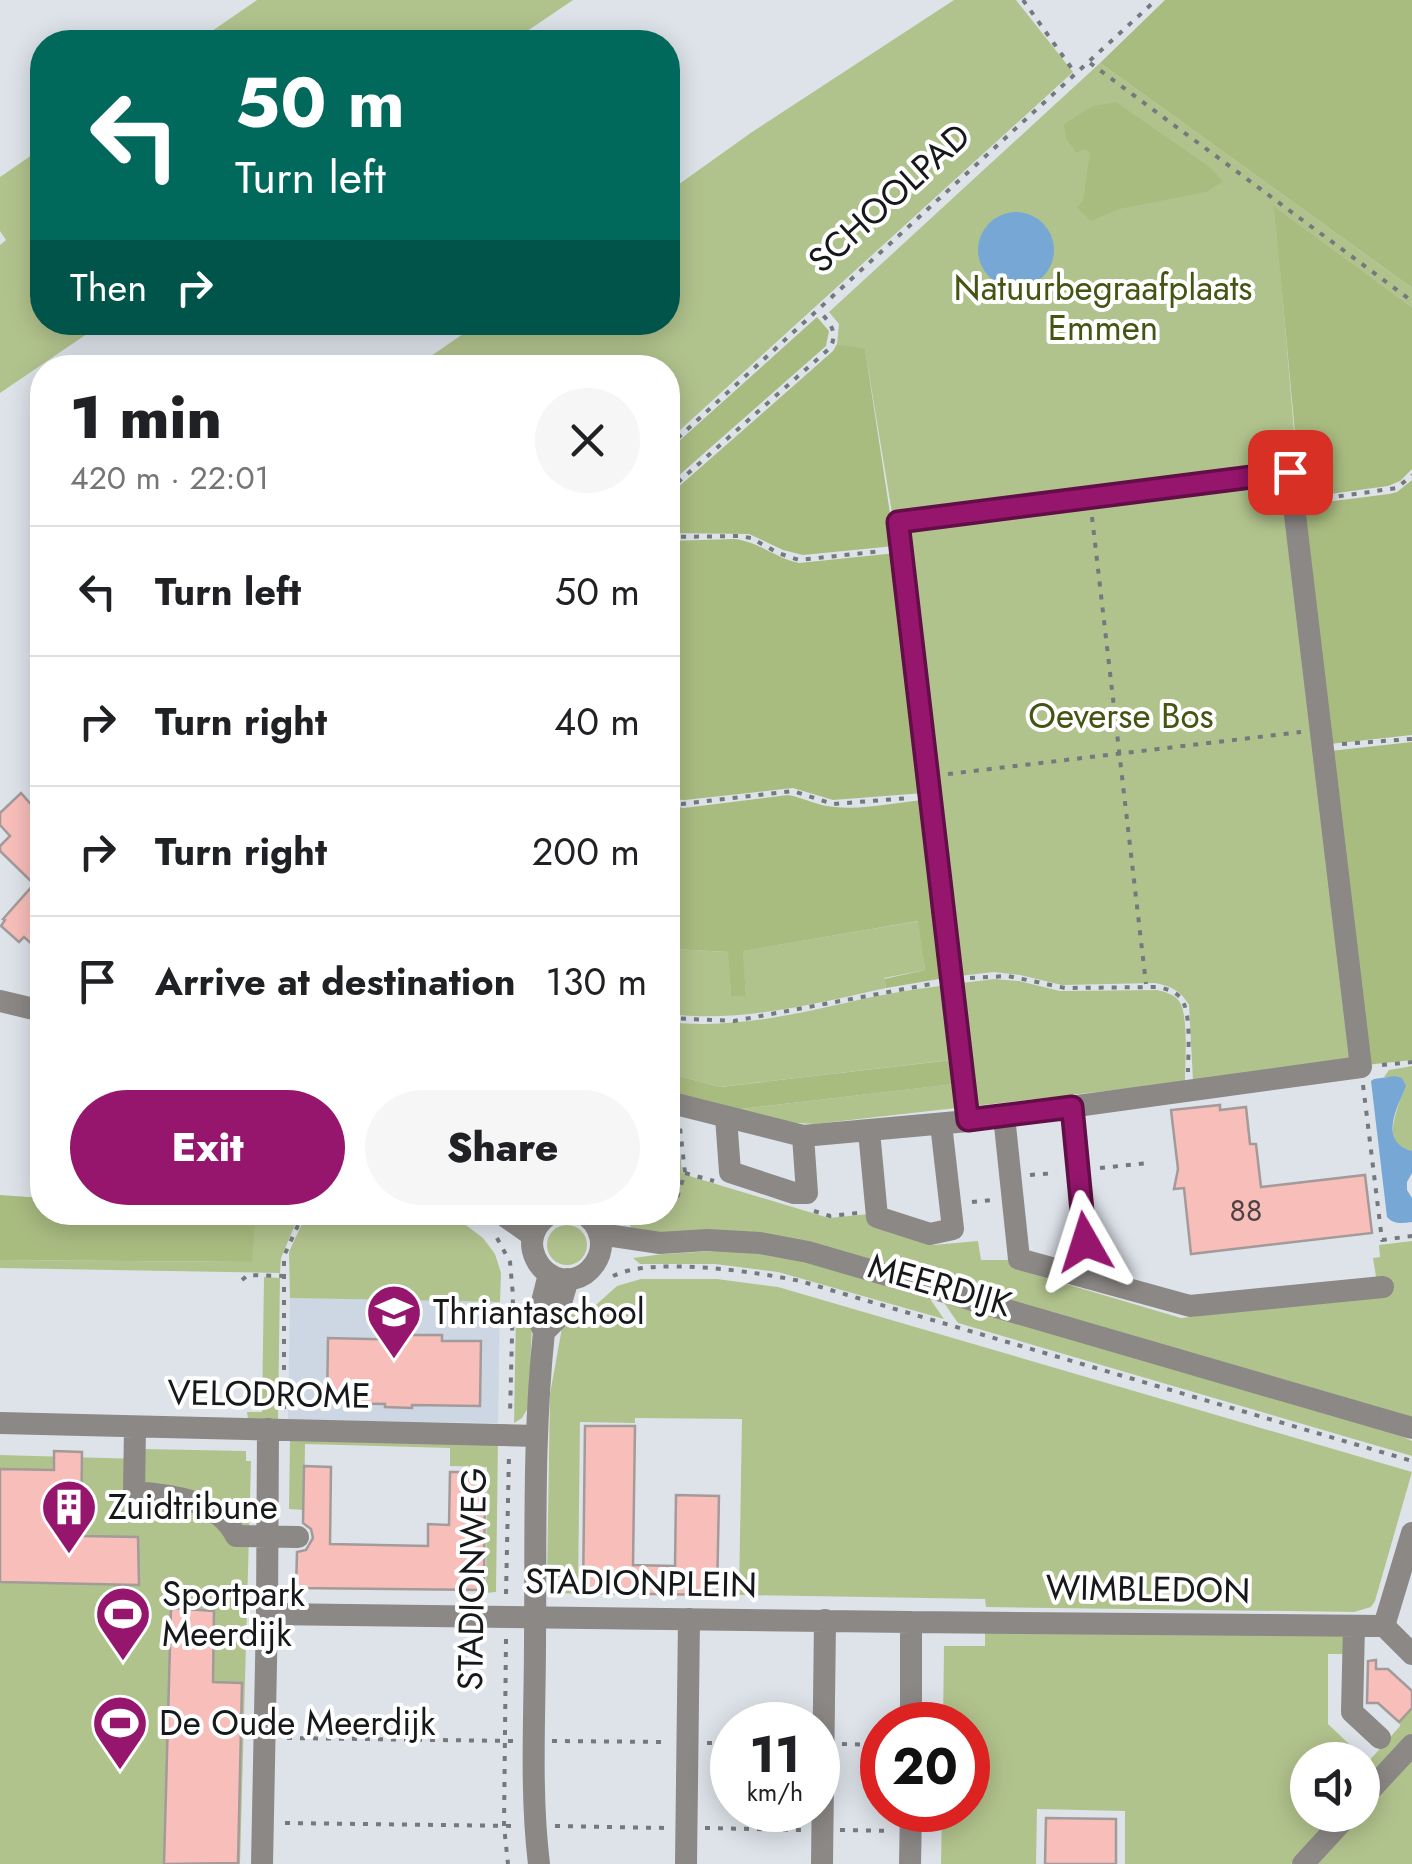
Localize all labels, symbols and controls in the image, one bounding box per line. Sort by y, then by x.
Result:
text: 50 m [235,52,405,153]
icon: left [70,70,200,200]
street label: SCHOOLPAD [797,112,981,284]
text: Turn left [235,145,386,210]
text: Then [70,260,147,315]
icon: right [167,260,222,315]
park label: Natuurbegraafplaats Emmen [954,263,1252,353]
text: 1 min [70,374,222,461]
button: close [535,388,640,493]
pin [1248,430,1333,515]
icon: arrive [1263,445,1318,500]
text: 420 m · 22:01 [70,455,269,501]
icon: left [70,564,125,619]
text: Turn left [155,564,301,619]
text: 50 m [555,564,640,619]
park label: Oeverse Bos [1028,691,1214,741]
icon: right [70,694,125,749]
text: Turn right [155,694,327,749]
text: 40 m [554,694,640,749]
icon: right [70,824,125,879]
text: Turn right [155,824,327,879]
text: 200 m [532,824,640,879]
icon: arrive [70,954,125,1009]
text: Arrive at destination [155,954,516,1009]
text: 130 m [546,954,647,1009]
button: Exit [70,1090,345,1205]
button: Share [365,1090,640,1205]
house number: 88 [1230,1189,1262,1232]
position arrow [1033,1190,1137,1294]
street label: MEERDIJK [862,1241,1018,1329]
school or university icon: Thriantaschool [364,1282,424,1361]
place label: Thriantaschool [433,1287,645,1337]
street label: VELODROME [167,1367,371,1421]
street label: STADIONWEG [445,1467,499,1691]
building icon: Zuidtribune [39,1477,99,1556]
place label: Zuidtribune [108,1482,278,1532]
street label: STADIONPLEIN [525,1556,757,1610]
street label: WIMBLEDON [1045,1562,1251,1616]
place label: Sportpark Meerdijk [162,1569,305,1659]
sports icon: Sportpark Meerdijk [93,1584,153,1663]
sports icon: De Oude Meerdijk [90,1693,150,1772]
place label: De Oude Meerdijk [159,1698,436,1748]
speed limit sign: 20 [860,1702,990,1832]
text: 11 [750,1718,800,1791]
map controls [1290,1742,1380,1832]
button: sound [1290,1742,1380,1832]
text: km/h [747,1774,803,1810]

